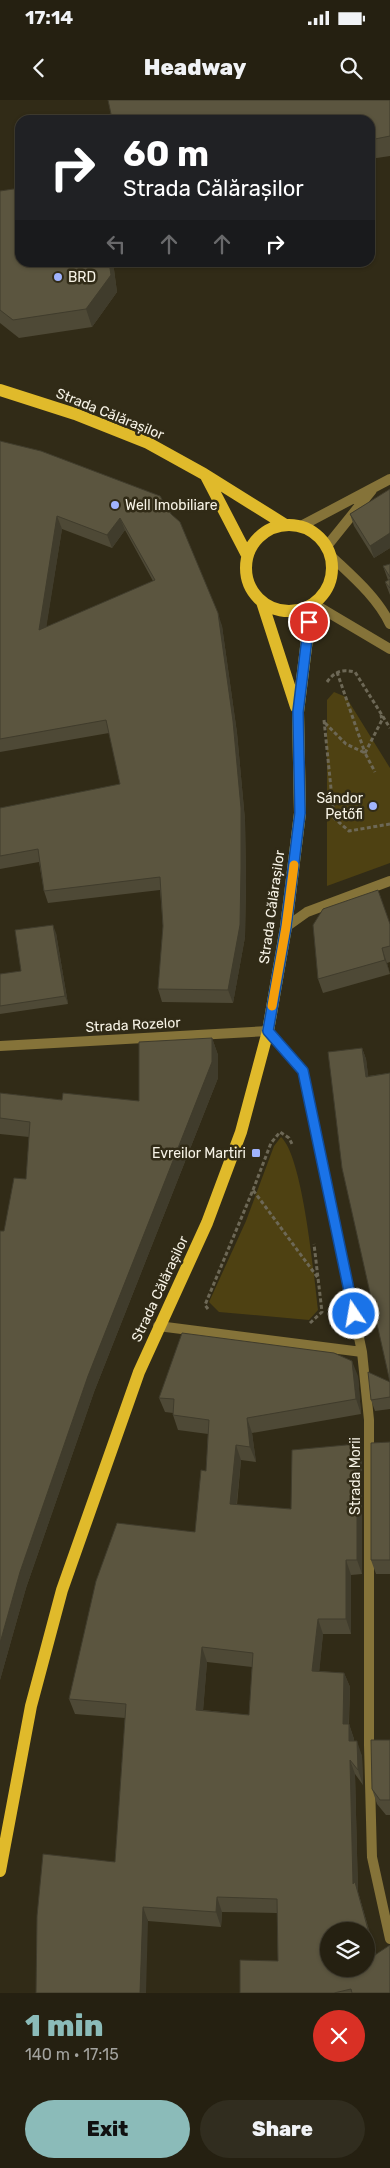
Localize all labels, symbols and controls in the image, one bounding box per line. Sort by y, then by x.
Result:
text: 17:14 [25,6,73,29]
icon: back [25,54,53,82]
text: Headway [144,54,246,81]
icon: search [337,54,365,82]
text: 60 m [123,133,209,175]
icon: right [40,135,105,200]
text: Strada Călărașilor [123,175,304,202]
icon: left [102,230,130,258]
icon: ahead [155,230,183,258]
icon: ahead [208,230,236,258]
icon: right [261,230,289,258]
place label: BRD [68,269,96,286]
marker: BRD [52,271,64,283]
street label: Strada Călărașilor [53,385,167,444]
place label: Well Imobiliare [125,497,218,514]
marker: Well Imobiliare [109,499,121,511]
pin [288,601,330,643]
icon: arrive [295,608,323,636]
place label: Sándor Petőfi [316,790,364,823]
marker: Sándor Petőfi [367,800,379,812]
street label: Strada Călărașilor [256,848,289,965]
street label: Strada Rozelor [85,1014,182,1036]
place label: Evreilor Martiri [152,1145,246,1162]
marker: Evreilor Martiri [250,1147,262,1159]
street label: Strada Călărașilor [128,1233,192,1345]
position arrow [327,1287,379,1339]
street label: Strada Morii [347,1437,364,1515]
map controls [320,1922,375,1977]
button: layers [320,1922,375,1977]
text: 1 min [25,2008,103,2044]
button: close [313,2010,365,2062]
text: 140 m · 17:15 [25,2045,119,2064]
button: Exit [25,2100,190,2158]
button: Share [200,2100,365,2158]

